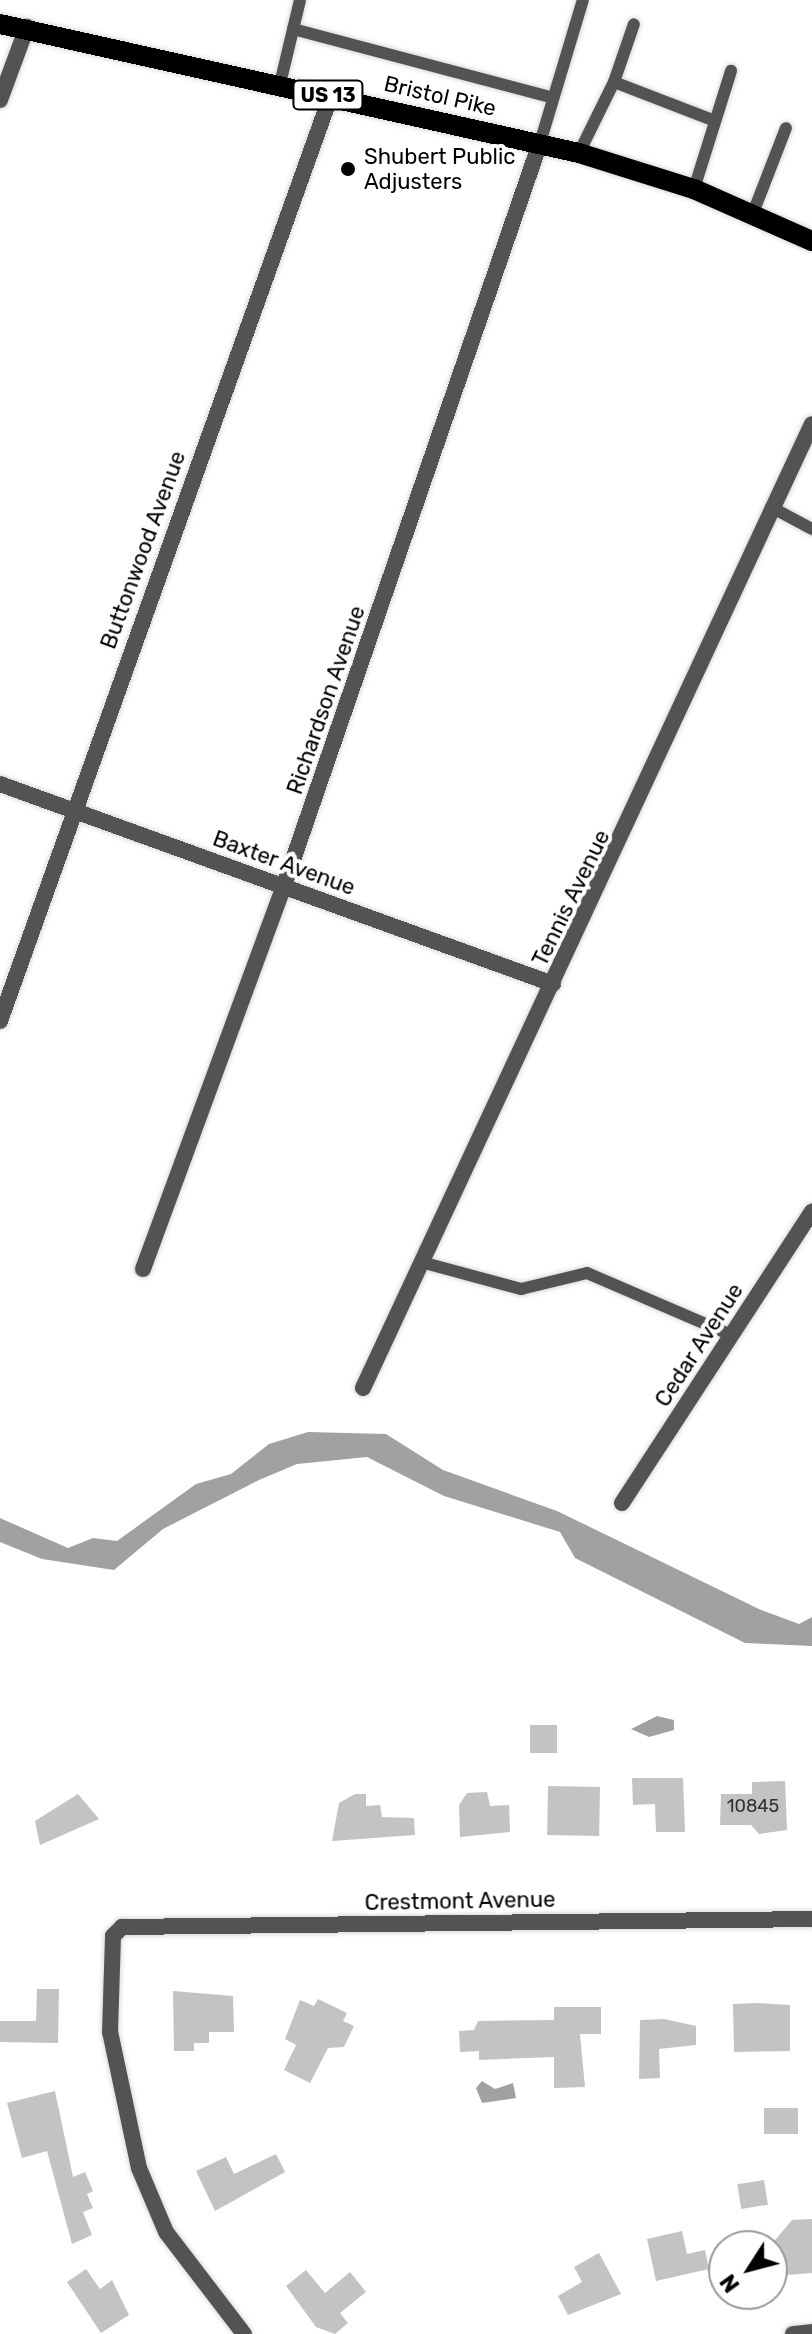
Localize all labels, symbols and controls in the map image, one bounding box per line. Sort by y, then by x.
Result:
street label: Bristol Pike [381,70,499,122]
road number: US 13 [292,79,364,111]
place label: Shubert Public Adjusters [364,143,515,194]
marker: Shubert Public Adjusters [339,160,357,178]
street label: Buttonwood Avenue [95,447,191,653]
street label: Richardson Avenue [281,602,371,798]
street label: Baxter Avenue [209,825,359,901]
street label: Tennis Avenue [527,825,615,971]
street label: Cedar Avenue [649,1278,749,1412]
house number: 10845 [727,1795,779,1817]
street label: Crestmont Avenue [364,1886,556,1916]
north arrow [708,2230,788,2310]
text: N [714,2269,745,2298]

